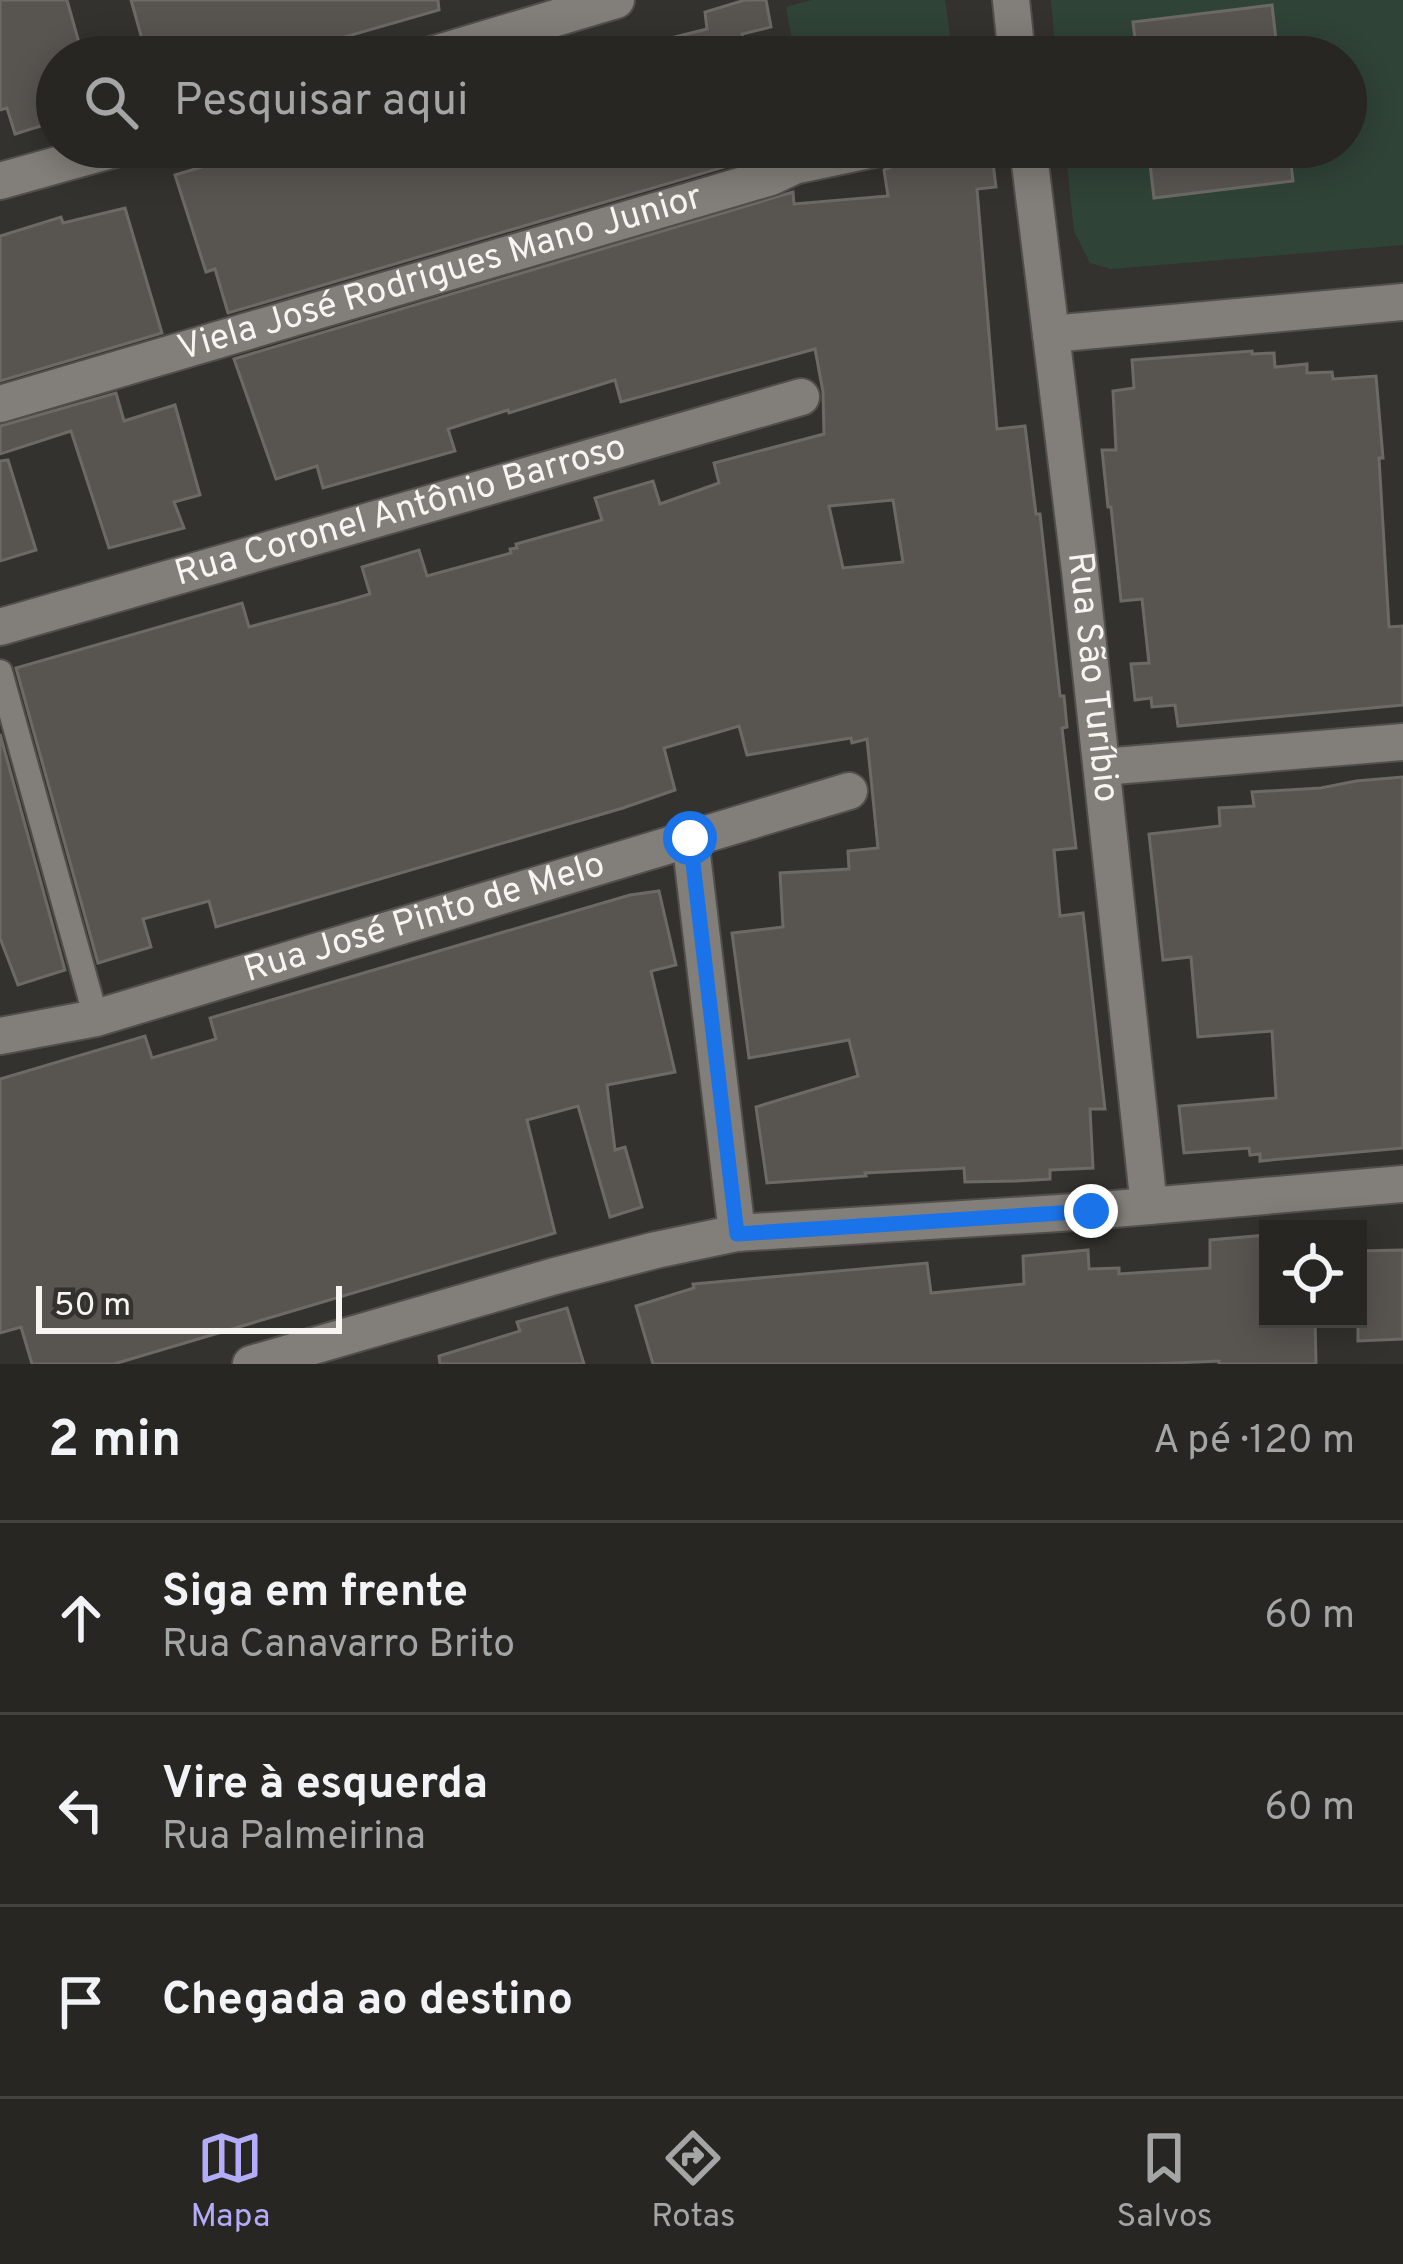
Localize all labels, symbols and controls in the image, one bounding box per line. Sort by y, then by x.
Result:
search box [36,36,1367,168]
icon: search [78,69,144,135]
text: Pesquisar aqui [174,74,468,131]
street label: Viela José Rodrigues Mano Junior [173,175,708,373]
street label: Rua Coronel Antônio Barroso [170,425,632,598]
street label: Rua São Turíbio [1055,549,1128,805]
route start [663,811,717,865]
street label: Rua José Pinto de Melo [239,843,611,995]
route end [1064,1184,1118,1238]
map controls [1259,1220,1367,1328]
button: locate [1259,1220,1367,1328]
scale bar [36,1280,342,1333]
text: 50 m [54,1286,131,1328]
text: 2 min [48,1410,181,1475]
text: A pé · 120 m [1153,1418,1355,1467]
text: Siga em frente [162,1565,468,1622]
icon: ahead [48,1585,114,1651]
text: 60 m [1264,1593,1355,1642]
text: Rua Canavarro Brito [162,1622,515,1671]
text: Vire à esquerda [162,1757,488,1814]
icon: left [48,1777,114,1843]
text: 60 m [1264,1785,1355,1834]
text: Rua Palmeirina [162,1814,426,1863]
icon: arrive [48,1969,114,2035]
text: Chegada ao destino [162,1973,573,2030]
tab: Mapa [190,2125,270,2239]
tab: Rotas [651,2125,735,2239]
tab: Salvos [1116,2125,1212,2239]

